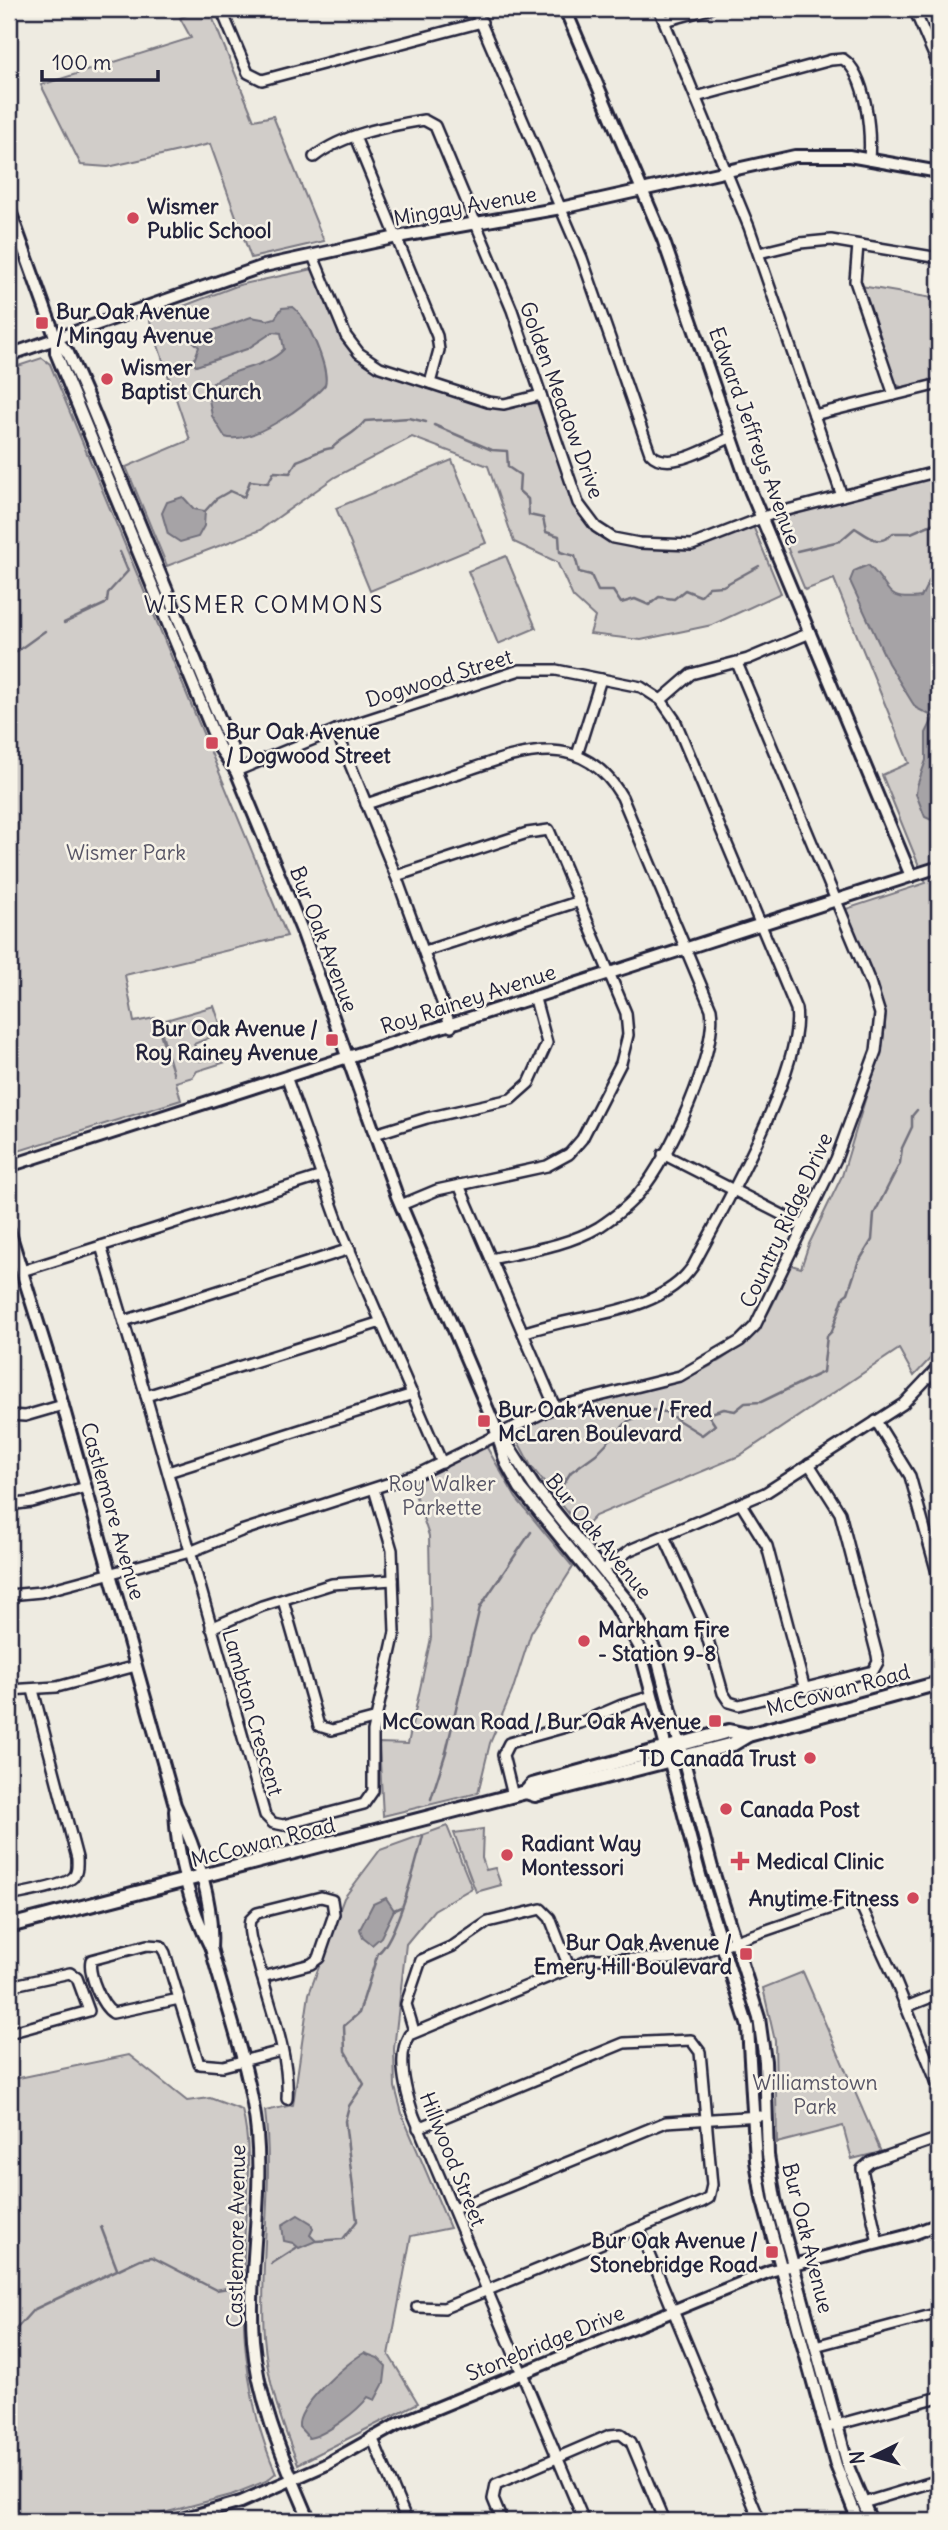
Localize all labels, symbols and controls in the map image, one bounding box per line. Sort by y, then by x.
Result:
scale bar [42,38,158,82]
text: 100 m [52,49,111,76]
street label: Mingay Avenue [391,180,539,232]
place label: Wismer Public School [147,193,271,244]
marker: Wismer Public School [125,210,141,226]
place label: Bur Oak Avenue / Mingay Avenue [56,298,213,349]
street label: Golden Meadow Drive [514,298,610,502]
marker: Bur Oak Avenue / Mingay Avenue [34,315,50,331]
street label: Edward Jeffreys Avenue [703,323,807,549]
place label: Wismer Baptist Church [121,354,261,405]
marker: Wismer Baptist Church [99,371,115,387]
district label: WISMER COMMONS [144,590,384,619]
street label: Dogwood Street [362,643,516,713]
place label: Bur Oak Avenue / Dogwood Street [226,718,391,769]
marker: Bur Oak Avenue / Dogwood Street [204,735,220,751]
park label: Wismer Park [66,839,186,866]
street label: Bur Oak Avenue [284,862,364,1016]
street label: Roy Rainey Avenue [377,958,559,1040]
place label: Bur Oak Avenue / Roy Rainey Avenue [135,1015,318,1066]
marker: Bur Oak Avenue / Roy Rainey Avenue [324,1032,340,1048]
street label: Country Ridge Drive [734,1128,838,1312]
place label: Bur Oak Avenue / Fred McLaren Boulevard [498,1396,713,1447]
marker: Bur Oak Avenue / Fred McLaren Boulevard [476,1413,492,1429]
street label: Castlemore Avenue [75,1419,151,1603]
street label: Bur Oak Avenue [540,1468,658,1604]
park label: Roy Walker Parkette [388,1470,496,1521]
place label: Markham Fire - Station 9-8 [598,1616,730,1667]
street label: Lambton Crescent [216,1625,290,1799]
marker: Markham Fire - Station 9-8 [576,1633,592,1649]
street label: McCowan Road [763,1658,913,1722]
place label: McCowan Road / Bur Oak Avenue [382,1708,701,1735]
marker: McCowan Road / Bur Oak Avenue [707,1713,723,1729]
place label: TD Canada Trust [639,1745,797,1772]
marker: TD Canada Trust [802,1750,818,1766]
place label: Canada Post [740,1796,861,1823]
marker: Canada Post [718,1801,734,1817]
street label: McCowan Road [188,1811,338,1873]
place label: Radiant Way Montessori [521,1830,641,1881]
marker: Radiant Way Montessori [499,1847,515,1863]
place label: Medical Clinic [756,1848,885,1875]
marker: Medical Clinic [730,1851,750,1871]
place label: Anytime Fitness [749,1885,899,1912]
marker: Anytime Fitness [905,1890,921,1906]
place label: Bur Oak Avenue / Emery Hill Boulevard [534,1929,733,1980]
marker: Bur Oak Avenue / Emery Hill Boulevard [738,1946,754,1962]
park label: Williamstown Park [752,2069,878,2120]
street label: Hillwood Street [414,2088,492,2230]
street label: Castlemore Avenue [221,2144,251,2328]
street label: Bur Oak Avenue [776,2160,840,2316]
place label: Bur Oak Avenue / Stonebridge Road [590,2227,759,2278]
marker: Bur Oak Avenue / Stonebridge Road [764,2244,780,2260]
street label: Stonebridge Drive [462,2299,628,2387]
north arrow [839,2422,909,2492]
text: N [845,2450,870,2465]

